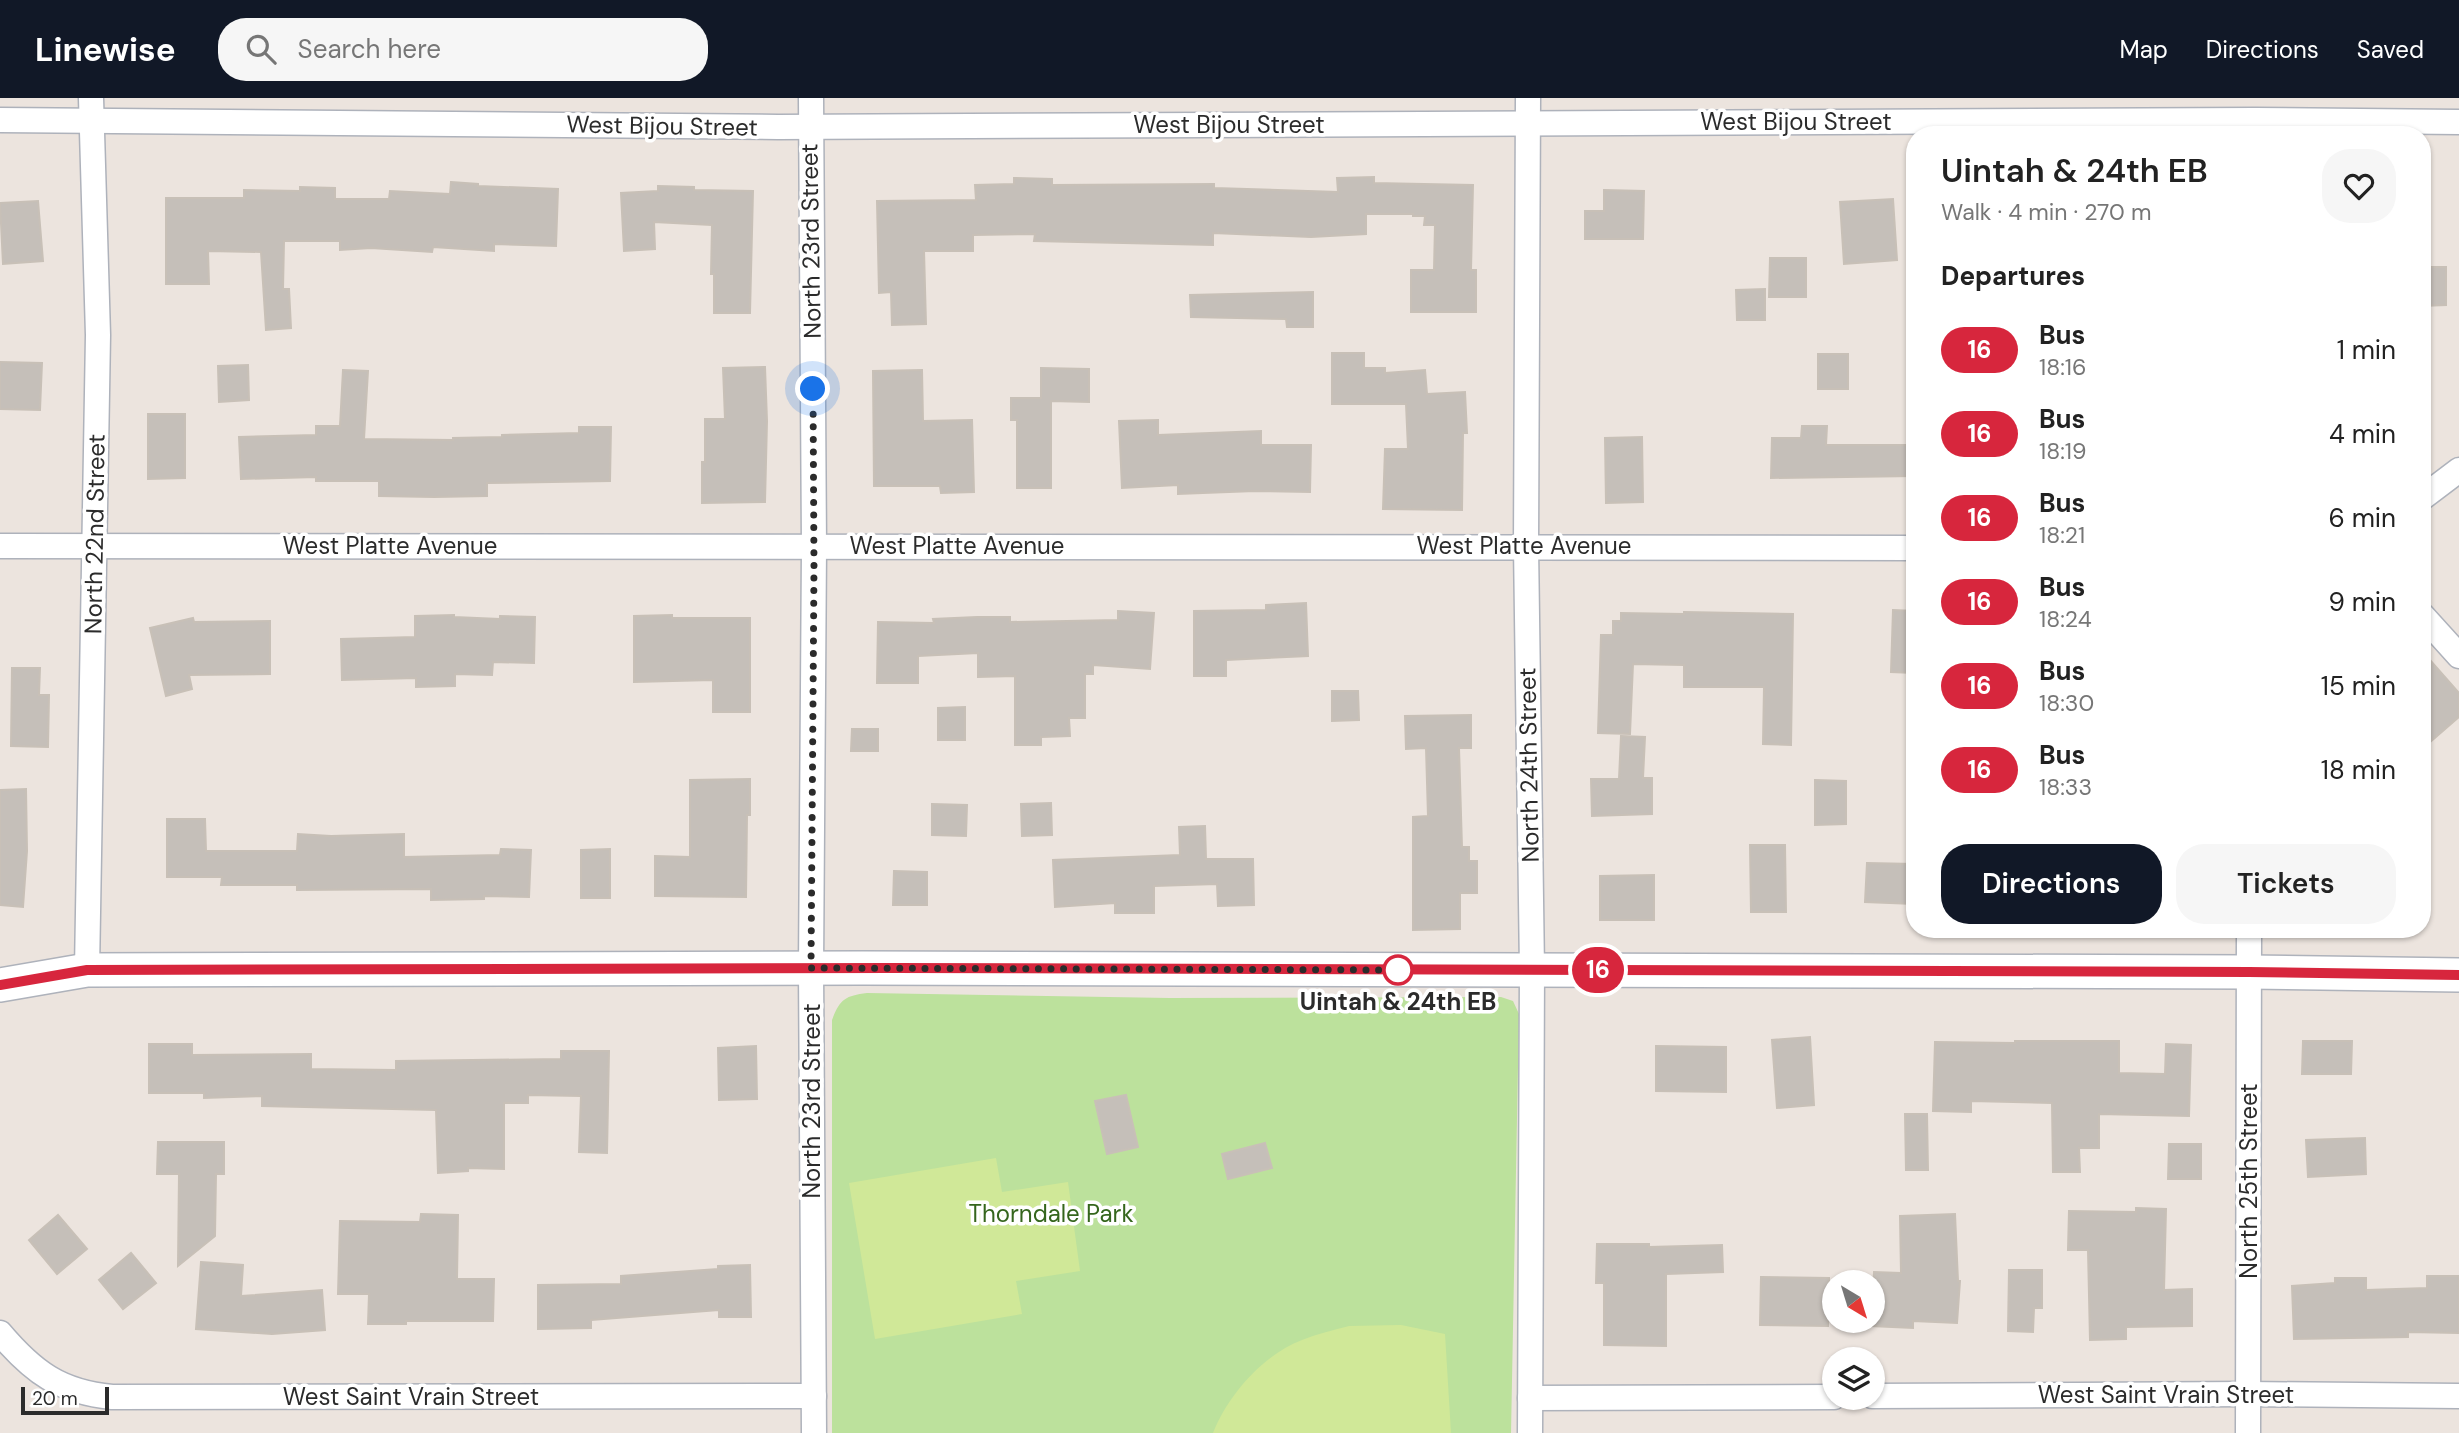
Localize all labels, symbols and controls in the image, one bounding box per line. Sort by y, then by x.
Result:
search box [218,18,708,81]
text: Linewise [35,28,176,71]
icon: search [242,30,280,68]
text: Search here [298,32,441,66]
text: Map [2120,34,2168,65]
text: Directions [2206,34,2319,65]
text: Saved [2357,34,2424,65]
street label: West Bijou Street [1700,106,1892,137]
street label: West Bijou Street [566,108,758,143]
street label: West Bijou Street [1133,109,1325,140]
street label: North 23rd Street [793,143,828,339]
text: Uintah & 24th EB [1941,149,2208,192]
button: heart [2322,149,2396,223]
text: Walk · 4 min · 270 m [1941,197,2151,227]
text: Departures [1941,259,2085,293]
text: Bus [2039,318,2085,352]
text: 1 min [2337,333,2396,367]
text: 16 [1968,334,1991,365]
text: 18:16 [2039,352,2086,382]
your location [795,371,830,406]
text: Bus [2039,402,2085,436]
text: 4 min [2329,417,2396,451]
text: 16 [1968,418,1991,449]
street label: North 22nd Street [77,434,112,634]
text: 18:19 [2039,436,2086,466]
text: Bus [2039,486,2085,520]
text: 6 min [2328,501,2396,535]
text: 16 [1968,502,1991,533]
text: 18:21 [2039,520,2085,550]
street label: West Platte Avenue [283,530,498,561]
street label: West Platte Avenue [850,530,1065,561]
street label: West Platte Avenue [1417,530,1632,561]
text: Bus [2039,570,2085,604]
text: 9 min [2328,585,2396,619]
text: 16 [1968,586,1991,617]
text: 18:24 [2039,604,2092,634]
text: Bus [2039,654,2085,688]
street label: North 24th Street [1511,667,1546,863]
text: 15 min [2321,669,2396,703]
text: 16 [1968,670,1991,701]
text: 18:30 [2039,688,2094,718]
text: Bus [2039,738,2085,772]
text: 18 min [2321,753,2396,787]
text: 16 [1968,754,1991,785]
text: 18:33 [2039,772,2092,802]
button: Directions [1941,844,2162,924]
button: Tickets [2176,844,2396,924]
line badge: 16 [1566,947,1630,993]
text: 16 [1586,954,1610,985]
marker: Uintah & 24th EB [1383,955,1413,985]
place label: Uintah & 24th EB [1300,986,1496,1017]
street label: North 23rd Street [796,1003,827,1199]
street label: North 25th Street [2233,1083,2264,1279]
park label: Thorndale Park [968,1198,1134,1229]
north arrow [1822,1270,1885,1334]
map controls [1822,1270,1885,1410]
button: layers [1822,1347,1885,1410]
street label: West Saint Vrain Street [2038,1379,2294,1410]
street label: West Saint Vrain Street [283,1381,539,1412]
scale bar [21,1384,108,1416]
text: 20 m [32,1386,78,1411]

